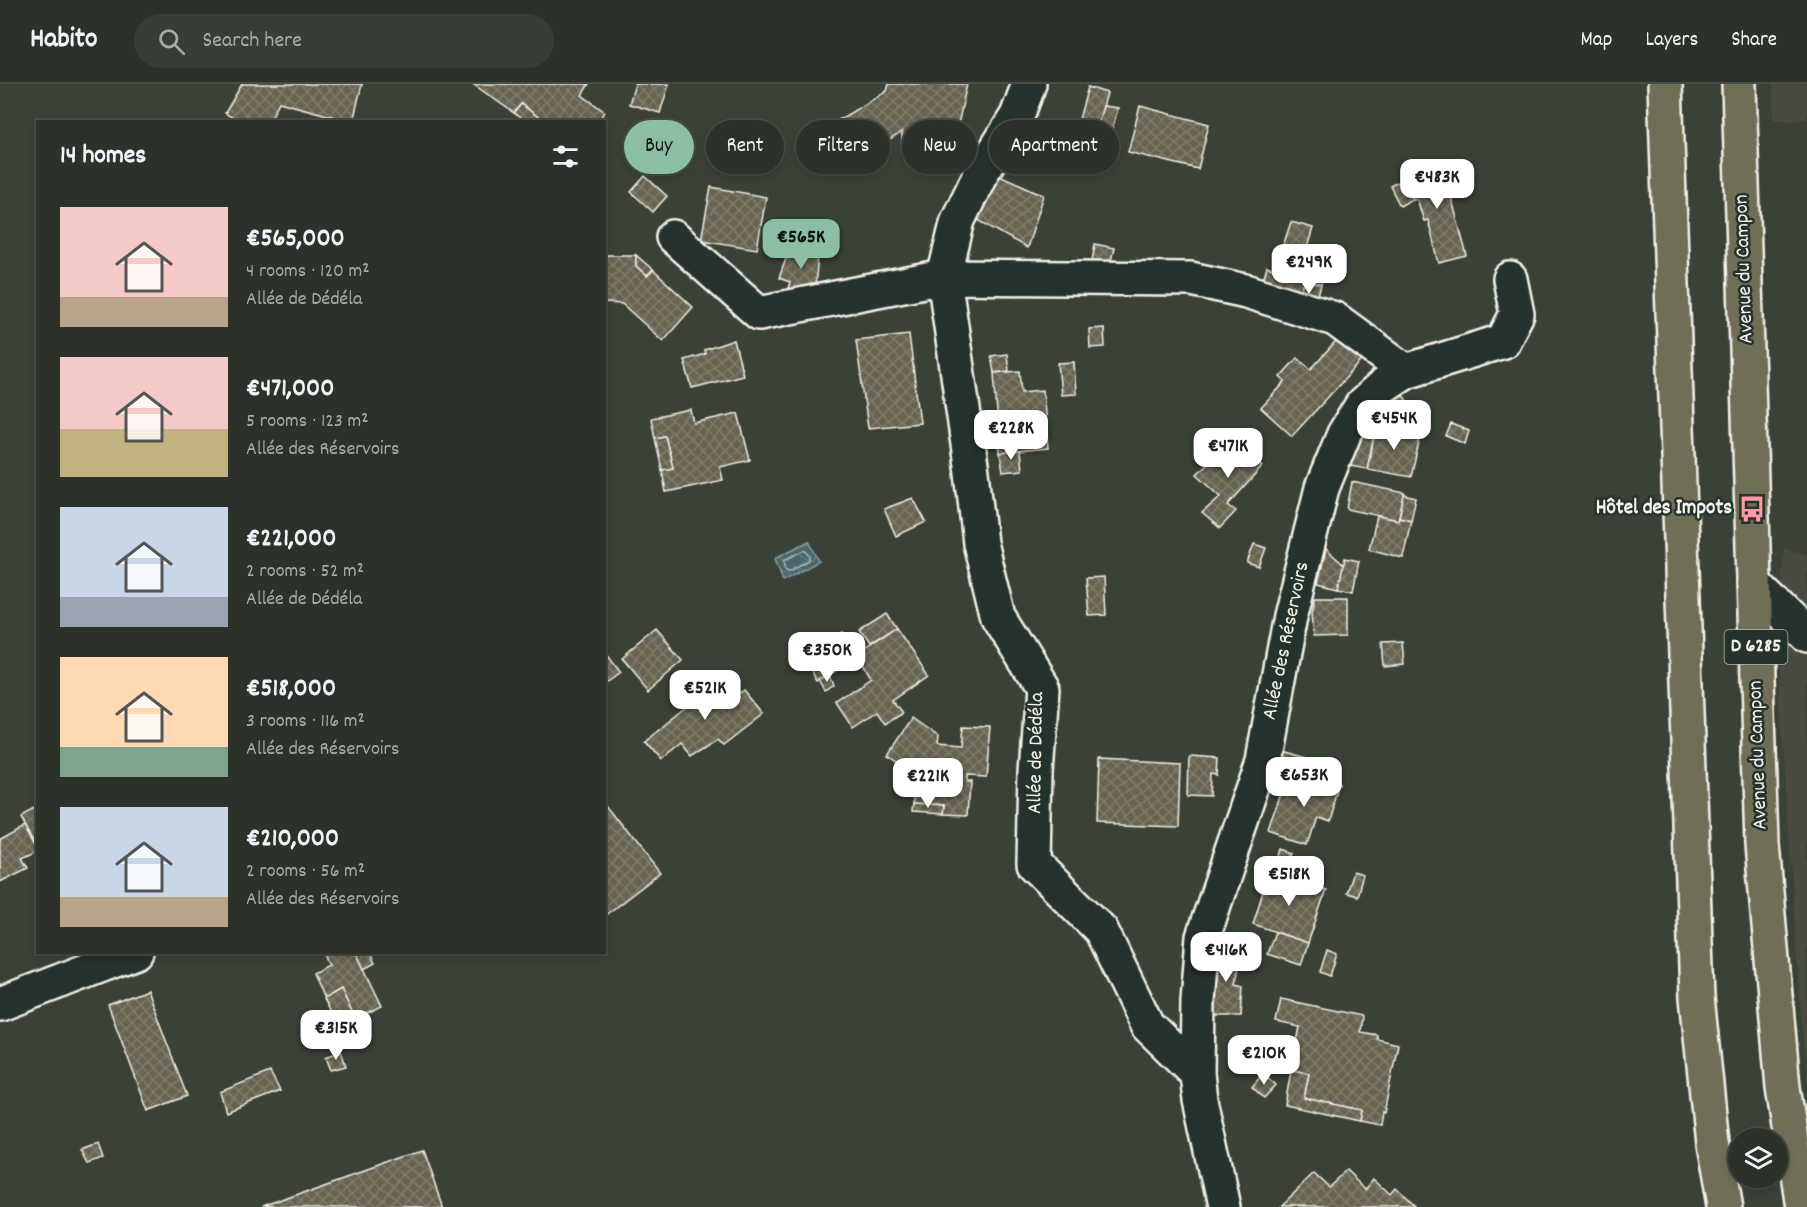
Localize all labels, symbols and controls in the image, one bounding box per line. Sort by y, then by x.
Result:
search box [134,14,554,68]
text: Habito [30,21,98,61]
icon: search [155,25,188,58]
text: Search here [203,26,302,57]
text: Map [1581,26,1612,56]
text: Layers [1645,26,1698,56]
text: Share [1731,26,1777,56]
chip: Buy [624,120,694,174]
chip: Rent [706,120,784,174]
chip: Filters [796,120,890,174]
chip: New [902,120,977,174]
chip: Apartment [989,120,1119,174]
text: 14 homes [60,138,146,175]
icon: filters [549,140,582,173]
pin: €483K [1395,159,1479,210]
text: €483K [1414,164,1460,192]
street label: Avenue du Campon [1727,194,1763,344]
pin: €565K [759,219,843,270]
text: €565,000 [246,221,345,258]
text: €565K [777,224,825,252]
icon: home [108,231,180,303]
pin: €249K [1267,244,1351,295]
text: €249K [1286,249,1332,277]
text: 4 rooms · 120 m² [246,258,370,286]
text: Allée de Dédéla [246,286,362,314]
text: €471,000 [246,371,334,408]
icon: home [108,381,180,453]
pin: €454K [1352,400,1436,451]
text: €454K [1371,405,1417,433]
text: 5 rooms · 123 m² [246,408,369,436]
pin: €228K [969,410,1053,461]
text: €228K [988,415,1034,443]
pin: €471K [1186,428,1270,479]
text: €471K [1208,433,1248,461]
text: Allée des Réservoirs [246,436,399,464]
place label: Hôtel des Impots [1596,494,1732,524]
bus stop icon: Hôtel des Impots [1737,494,1767,524]
text: €221,000 [246,521,336,558]
icon: home [108,531,180,603]
text: 2 rooms · 52 m² [246,558,364,586]
street label: Allée des Réservoirs [1256,559,1318,723]
text: Allée de Dédéla [246,586,362,614]
road number: D 6285 [1724,630,1788,664]
pin: €350K [785,632,869,683]
text: €350K [802,637,852,665]
pin: €521K [663,670,747,721]
text: €518,000 [246,671,336,708]
text: €521K [684,675,726,703]
street label: Avenue du Campon [1741,680,1777,830]
icon: home [108,681,180,753]
street label: Allée de Dédéla [1021,691,1053,814]
text: 3 rooms · 116 m² [246,708,365,736]
text: Allée des Réservoirs [246,736,399,764]
pin: €653K [1262,757,1346,808]
pin: €221K [886,758,970,809]
text: €653K [1280,762,1328,790]
text: €221K [907,763,949,791]
text: €210,000 [246,821,339,858]
icon: home [108,831,180,903]
pin: €518K [1247,856,1331,907]
text: 2 rooms · 56 m² [246,858,365,886]
text: €518K [1268,861,1310,889]
text: Allée des Réservoirs [246,886,399,914]
pin: €416K [1184,932,1268,983]
text: €416K [1205,937,1247,965]
pin: €315K [294,1010,378,1061]
text: €315K [315,1015,357,1043]
pin: €210K [1222,1035,1306,1086]
text: €210K [1242,1040,1286,1068]
map controls [1728,1128,1788,1188]
button: layers [1728,1128,1788,1188]

